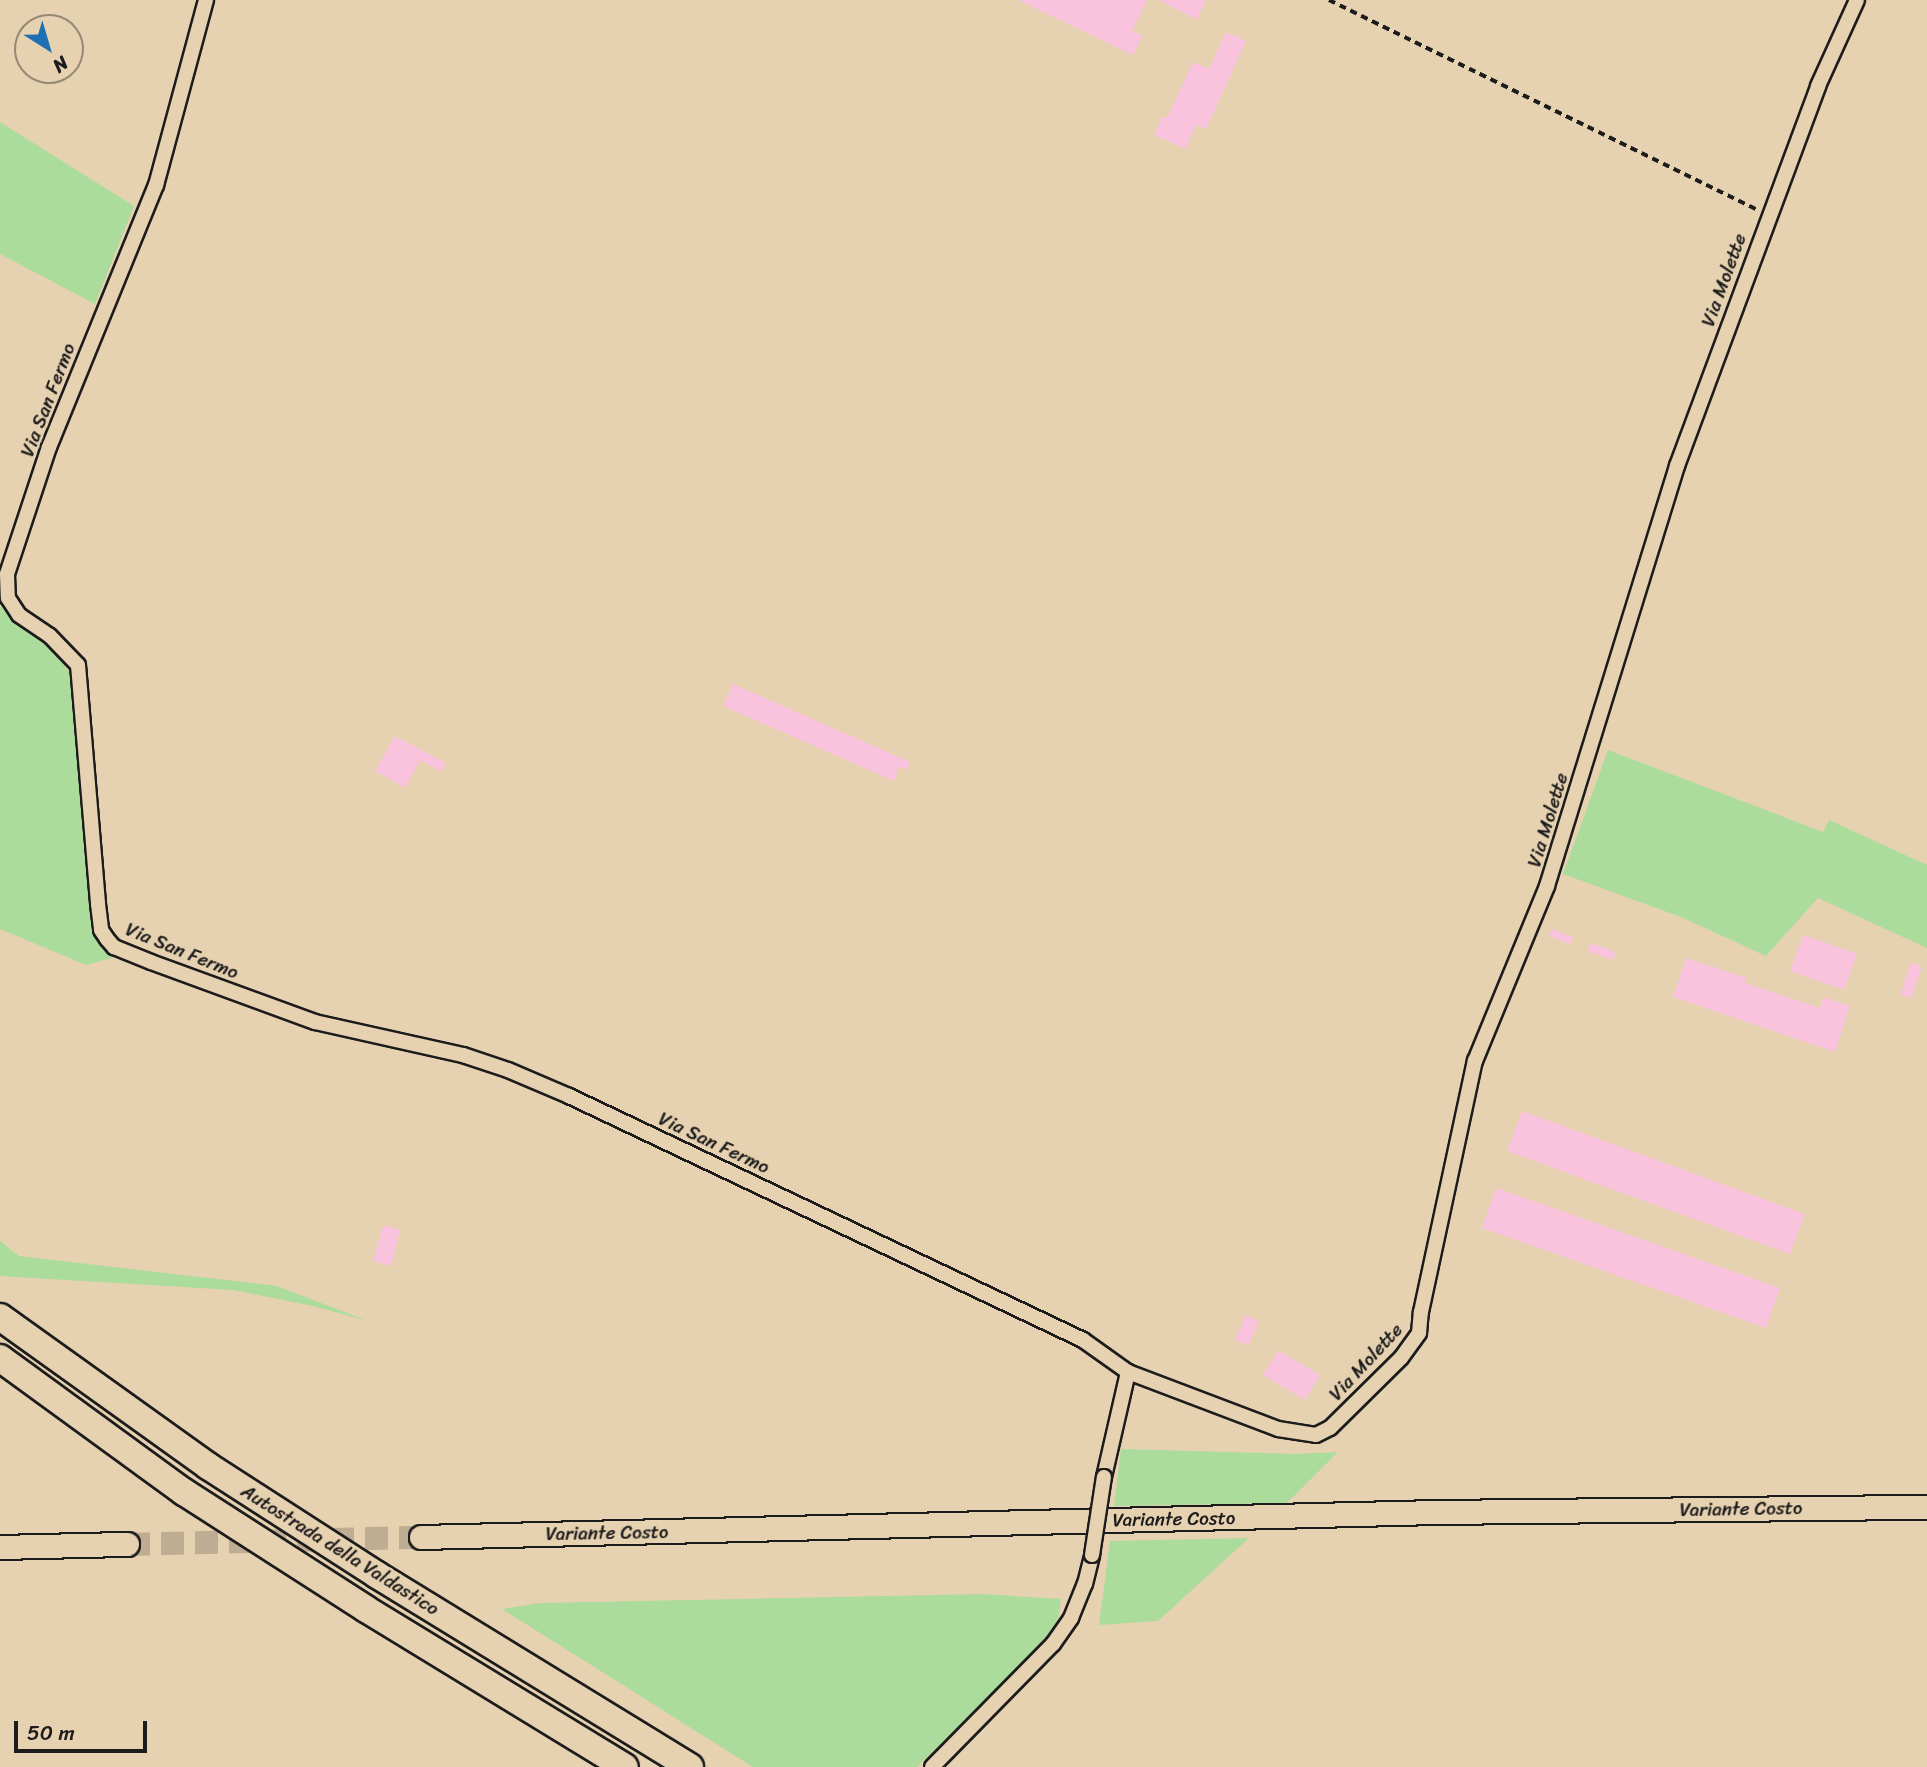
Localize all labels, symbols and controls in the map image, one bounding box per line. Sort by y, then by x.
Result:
north arrow [14,14,84,84]
text: N [46,47,76,82]
street label: Via Molette [1697,231,1751,329]
street label: Via San Fermo [16,340,80,460]
street label: Via Molette [1523,771,1573,869]
street label: Via San Fermo [122,918,242,984]
street label: Via San Fermo [655,1107,773,1179]
street label: Via Molette [1325,1319,1407,1405]
street label: Autostrada della Valdastico [237,1480,443,1620]
street label: Variante Costo [1679,1497,1803,1521]
street label: Variante Costo [1112,1507,1236,1531]
street label: Variante Costo [545,1521,669,1545]
scale bar [18,1708,150,1752]
text: 50 m [27,1714,75,1752]

